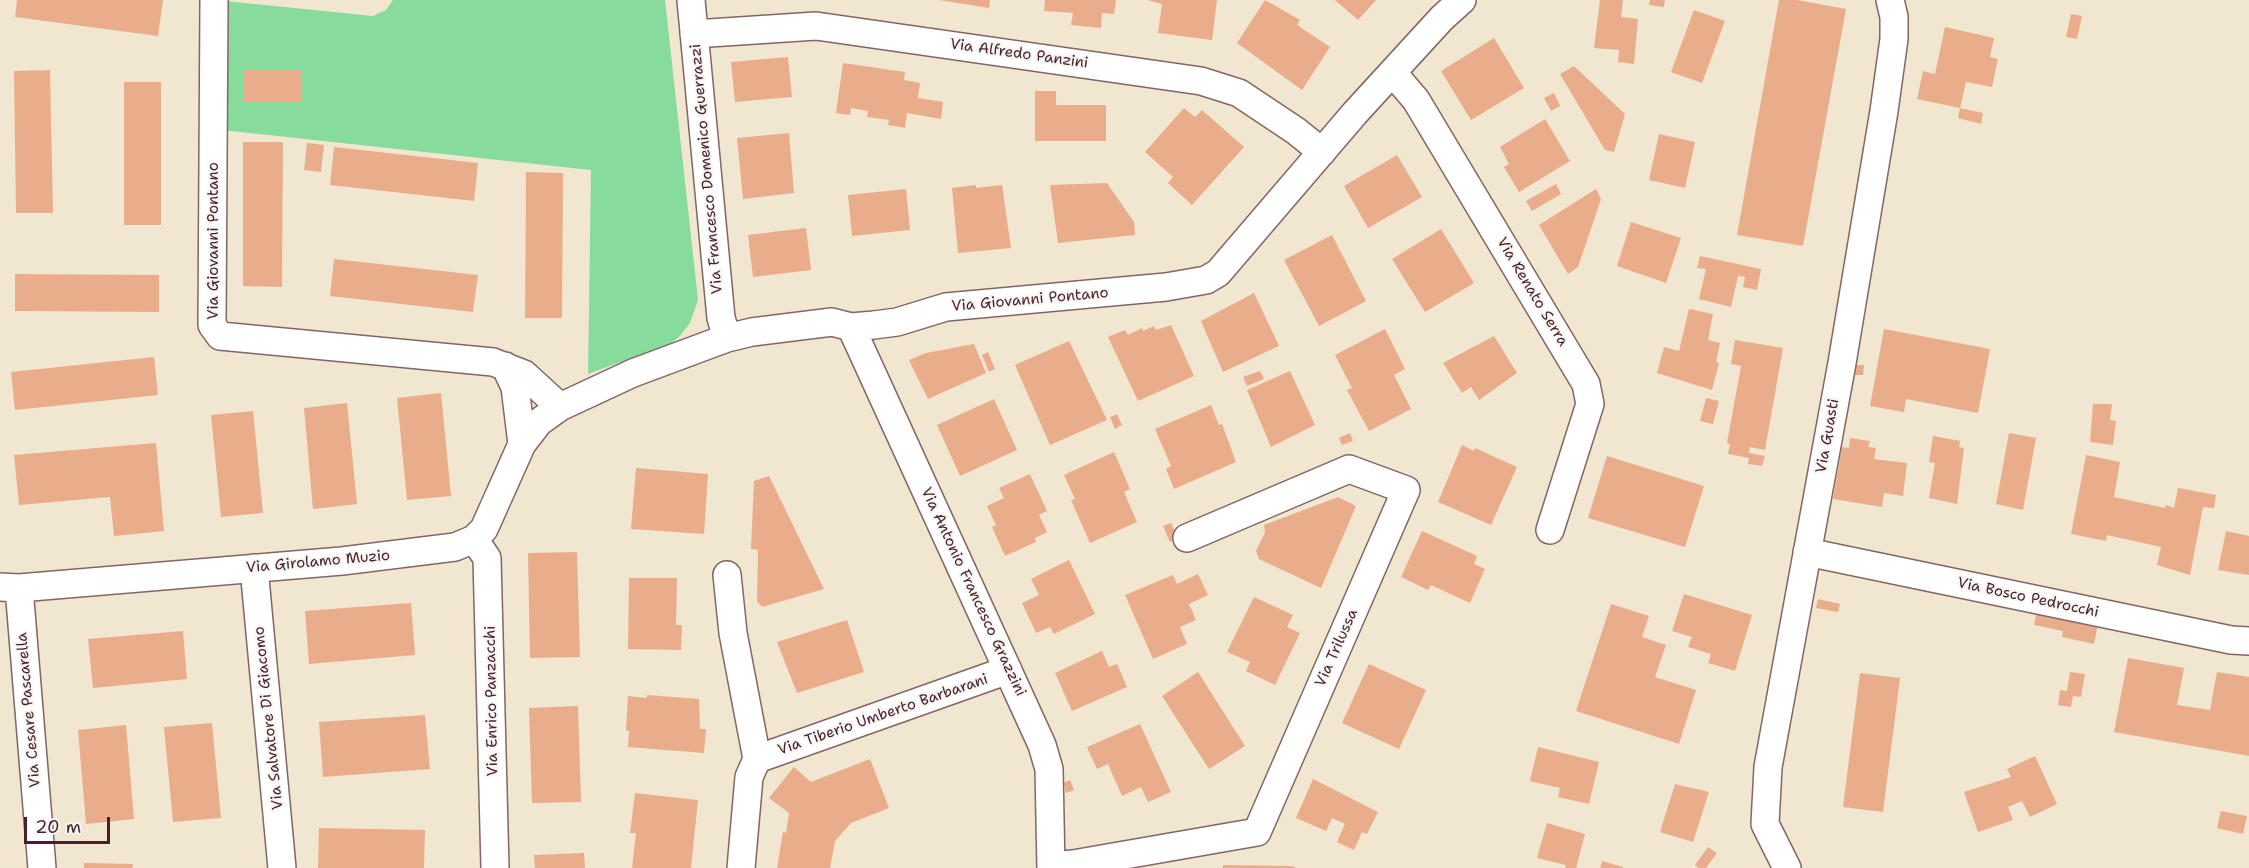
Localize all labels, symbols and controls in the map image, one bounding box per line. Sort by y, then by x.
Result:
street label: Via Alfredo Panzini [949,35,1089,73]
street label: Via Francesco Domenico Guerrazzi [687,43,727,295]
street label: Via Giovanni Pontano [205,162,223,320]
street label: Via Renato Serra [1492,234,1572,350]
street label: Via Giovanni Pontano [951,284,1109,316]
street label: Via Guasti [1813,397,1843,475]
street label: Via Antonio Francesco Grazzini [917,485,1029,699]
street label: Via Girolamo Muzio [245,547,391,577]
street label: Via Bosco Pedrocchi [1956,574,2100,622]
street label: Via Trilussa [1312,606,1362,690]
street label: Via Enrico Panzacchi [482,625,502,777]
street label: Via Salvatore Di Giacomo [250,626,288,810]
street label: Via Cesare Pascarella [13,632,45,788]
street label: Via Tiberio Umberto Barbarani [775,670,991,760]
scale bar [27,805,112,843]
text: 20 m [35,815,81,839]

